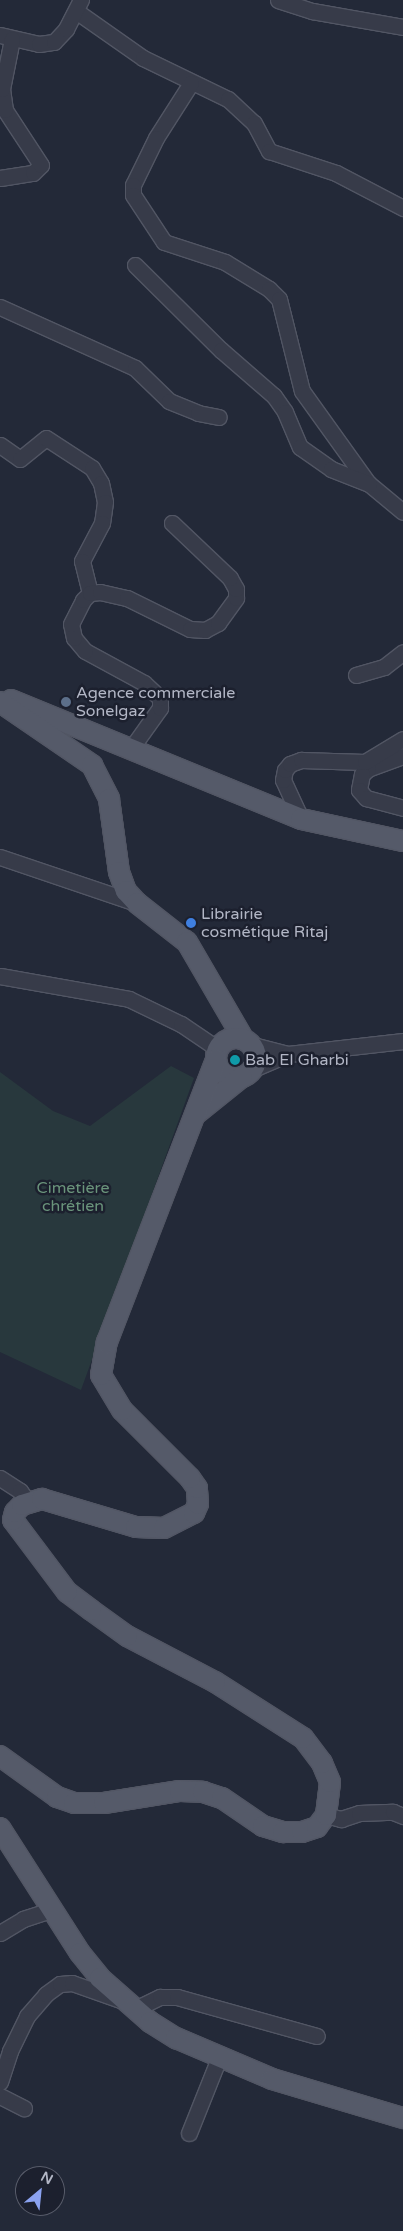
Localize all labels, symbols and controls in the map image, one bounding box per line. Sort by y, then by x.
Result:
place label: Agence commerciale Sonelgaz [76,683,235,721]
marker: Agence commerciale Sonelgaz [60,696,72,708]
place label: Librairie cosmétique Ritaj [201,904,328,942]
marker: Librairie cosmétique Ritaj [185,917,197,929]
place label: Bab El Gharbi [245,1050,349,1070]
marker: Bab El Gharbi [229,1054,241,1066]
park label: Cimetière chrétien [37,1178,109,1216]
north arrow [15,2166,65,2216]
text: N [38,2168,56,2188]

